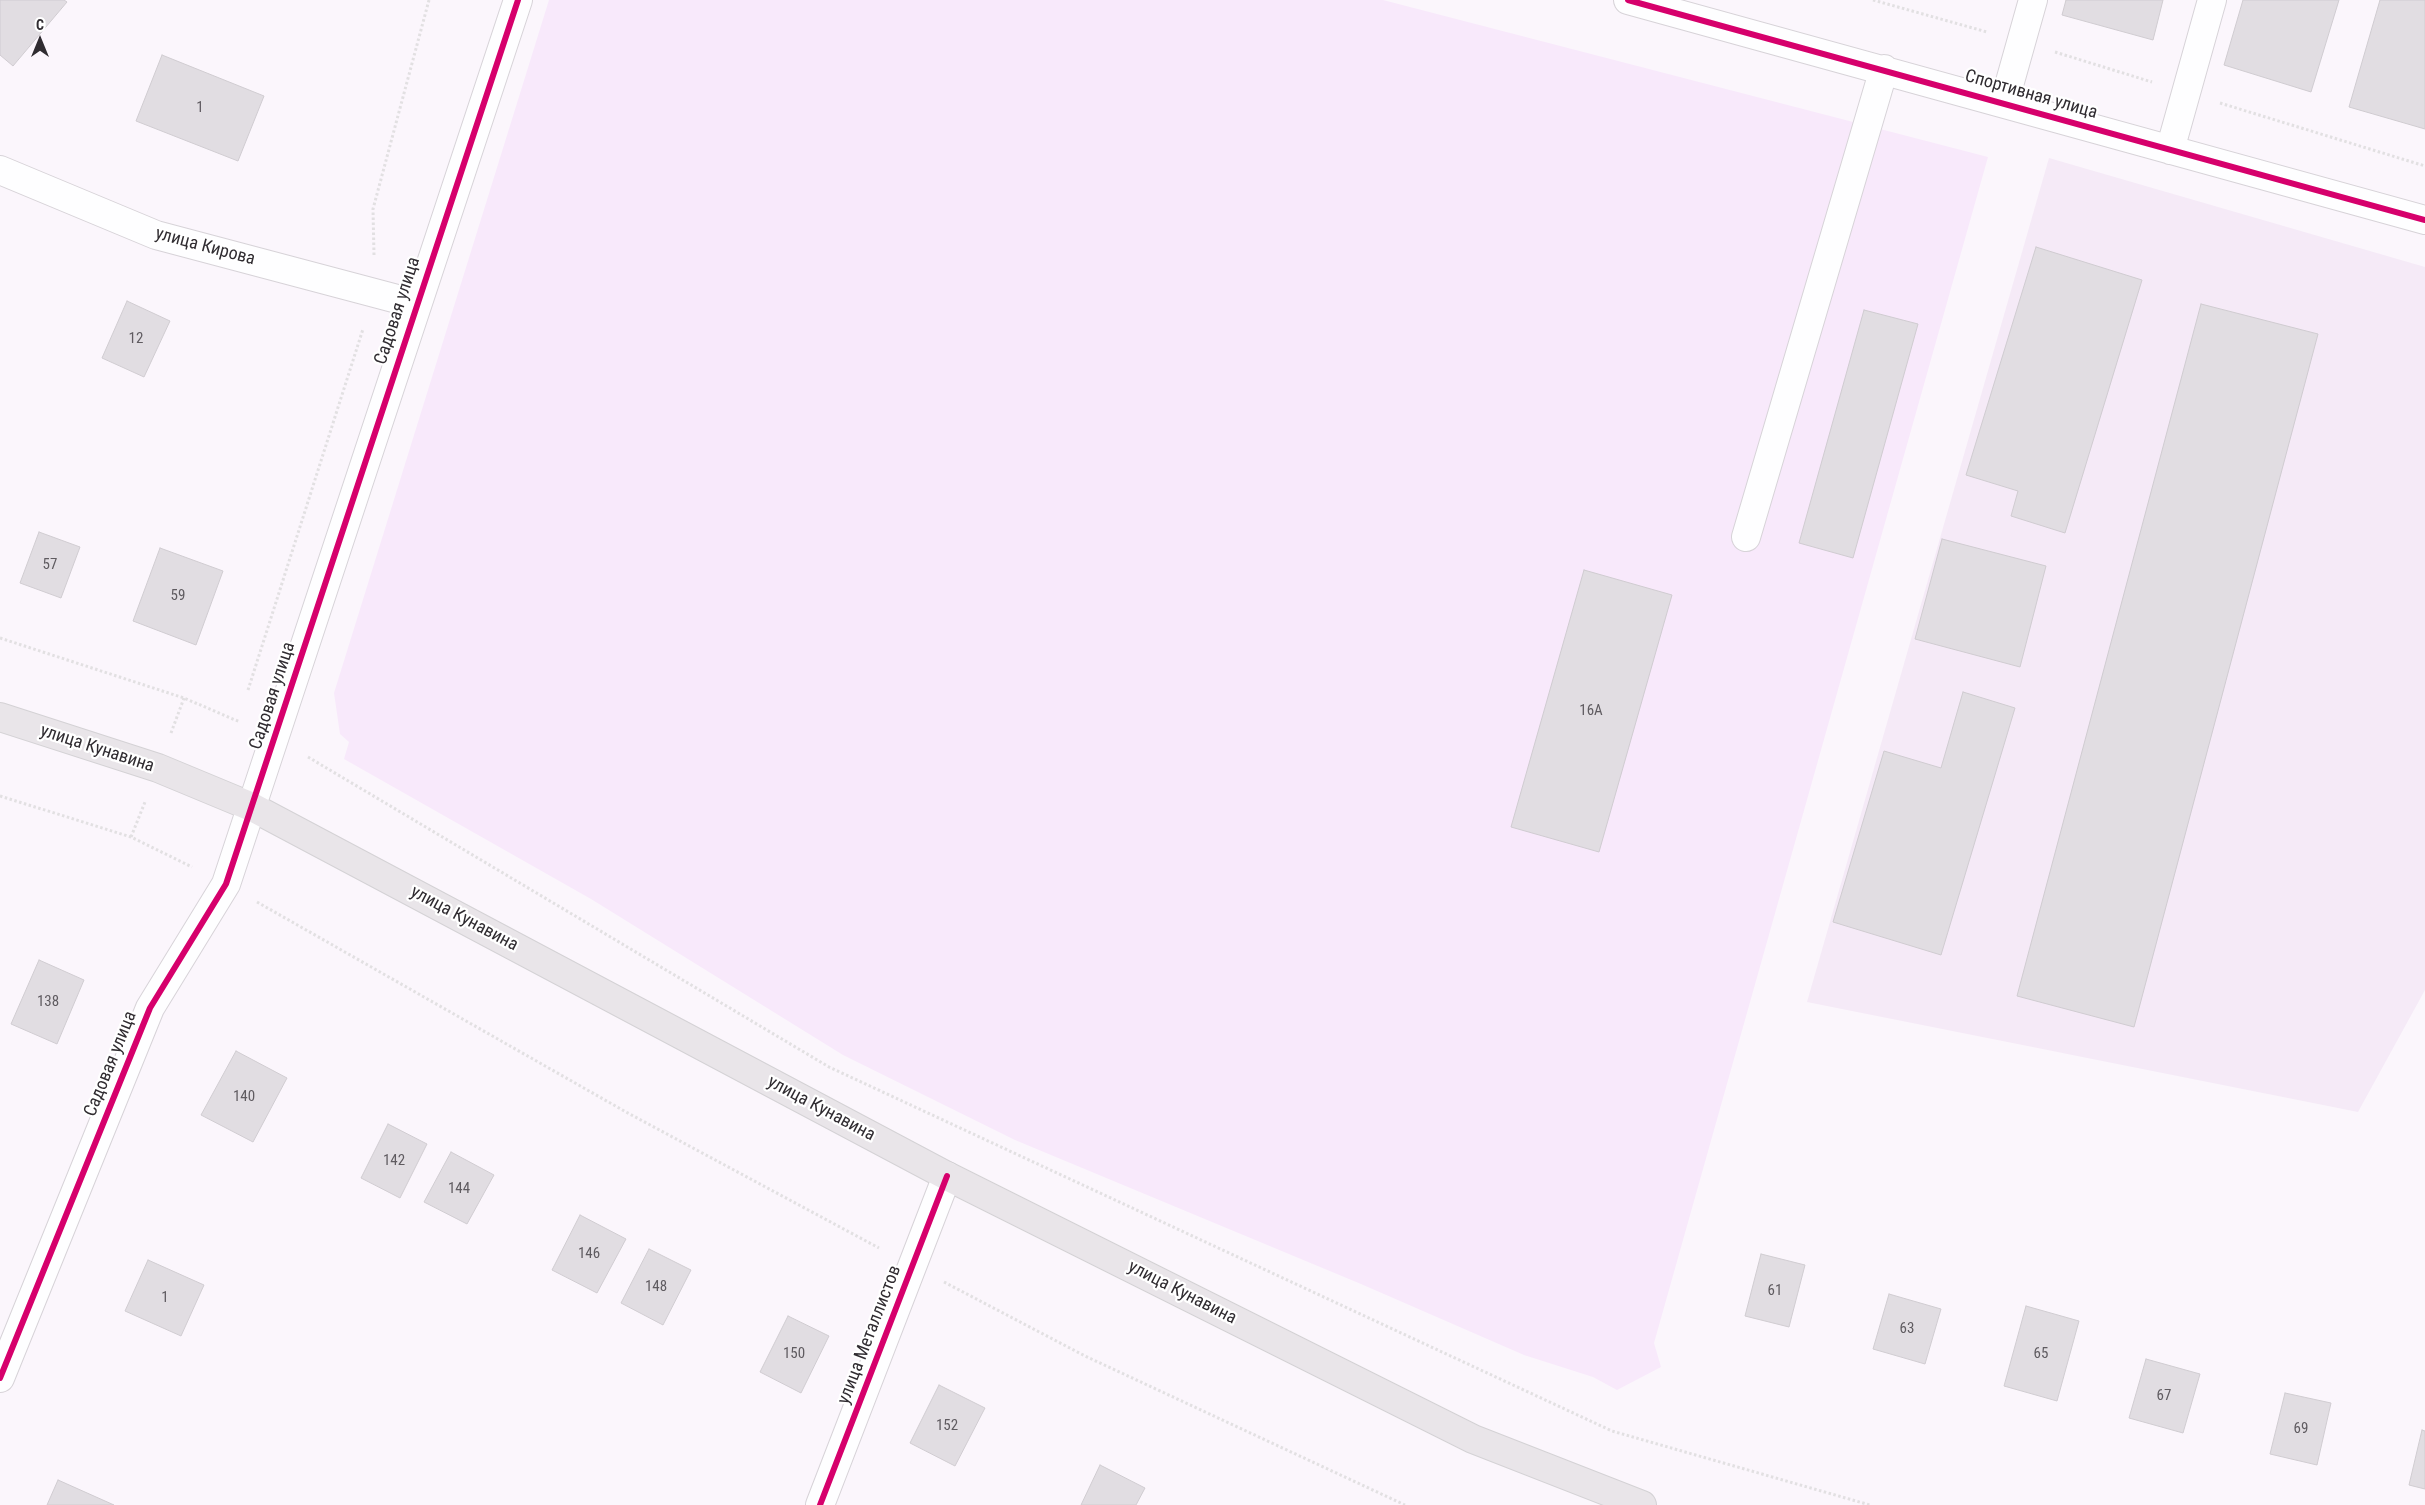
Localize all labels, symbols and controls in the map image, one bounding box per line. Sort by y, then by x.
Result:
north arrow [15,15,65,65]
text: С [36,17,44,33]
street label: Спортивная улица [1962,66,2100,124]
house number: 1 [196,99,204,117]
street label: улица Кирова [153,223,257,271]
street label: Садовая улица [370,255,426,367]
house number: 12 [129,330,143,348]
house number: 57 [43,556,57,574]
house number: 59 [171,587,185,605]
street label: Садовая улица [245,640,301,752]
house number: 16А [1579,702,1603,720]
street label: улица Кунавина [37,720,157,778]
street label: улица Кунавина [407,882,521,956]
house number: 138 [37,993,59,1011]
street label: Садовая улица [80,1008,142,1120]
street label: улица Кунавина [764,1072,878,1146]
house number: 140 [233,1088,255,1106]
house number: 142 [383,1152,405,1170]
house number: 144 [448,1180,470,1198]
house number: 146 [578,1245,600,1263]
street label: улица Кунавина [1124,1256,1240,1330]
street label: улица Металлистов [834,1263,906,1407]
house number: 148 [645,1278,667,1296]
house number: 61 [1768,1282,1782,1300]
house number: 1 [161,1289,169,1307]
house number: 63 [1900,1320,1914,1338]
house number: 150 [783,1345,805,1363]
house number: 65 [2034,1345,2048,1363]
house number: 67 [2157,1387,2171,1405]
house number: 152 [936,1417,958,1435]
house number: 69 [2294,1420,2308,1438]

